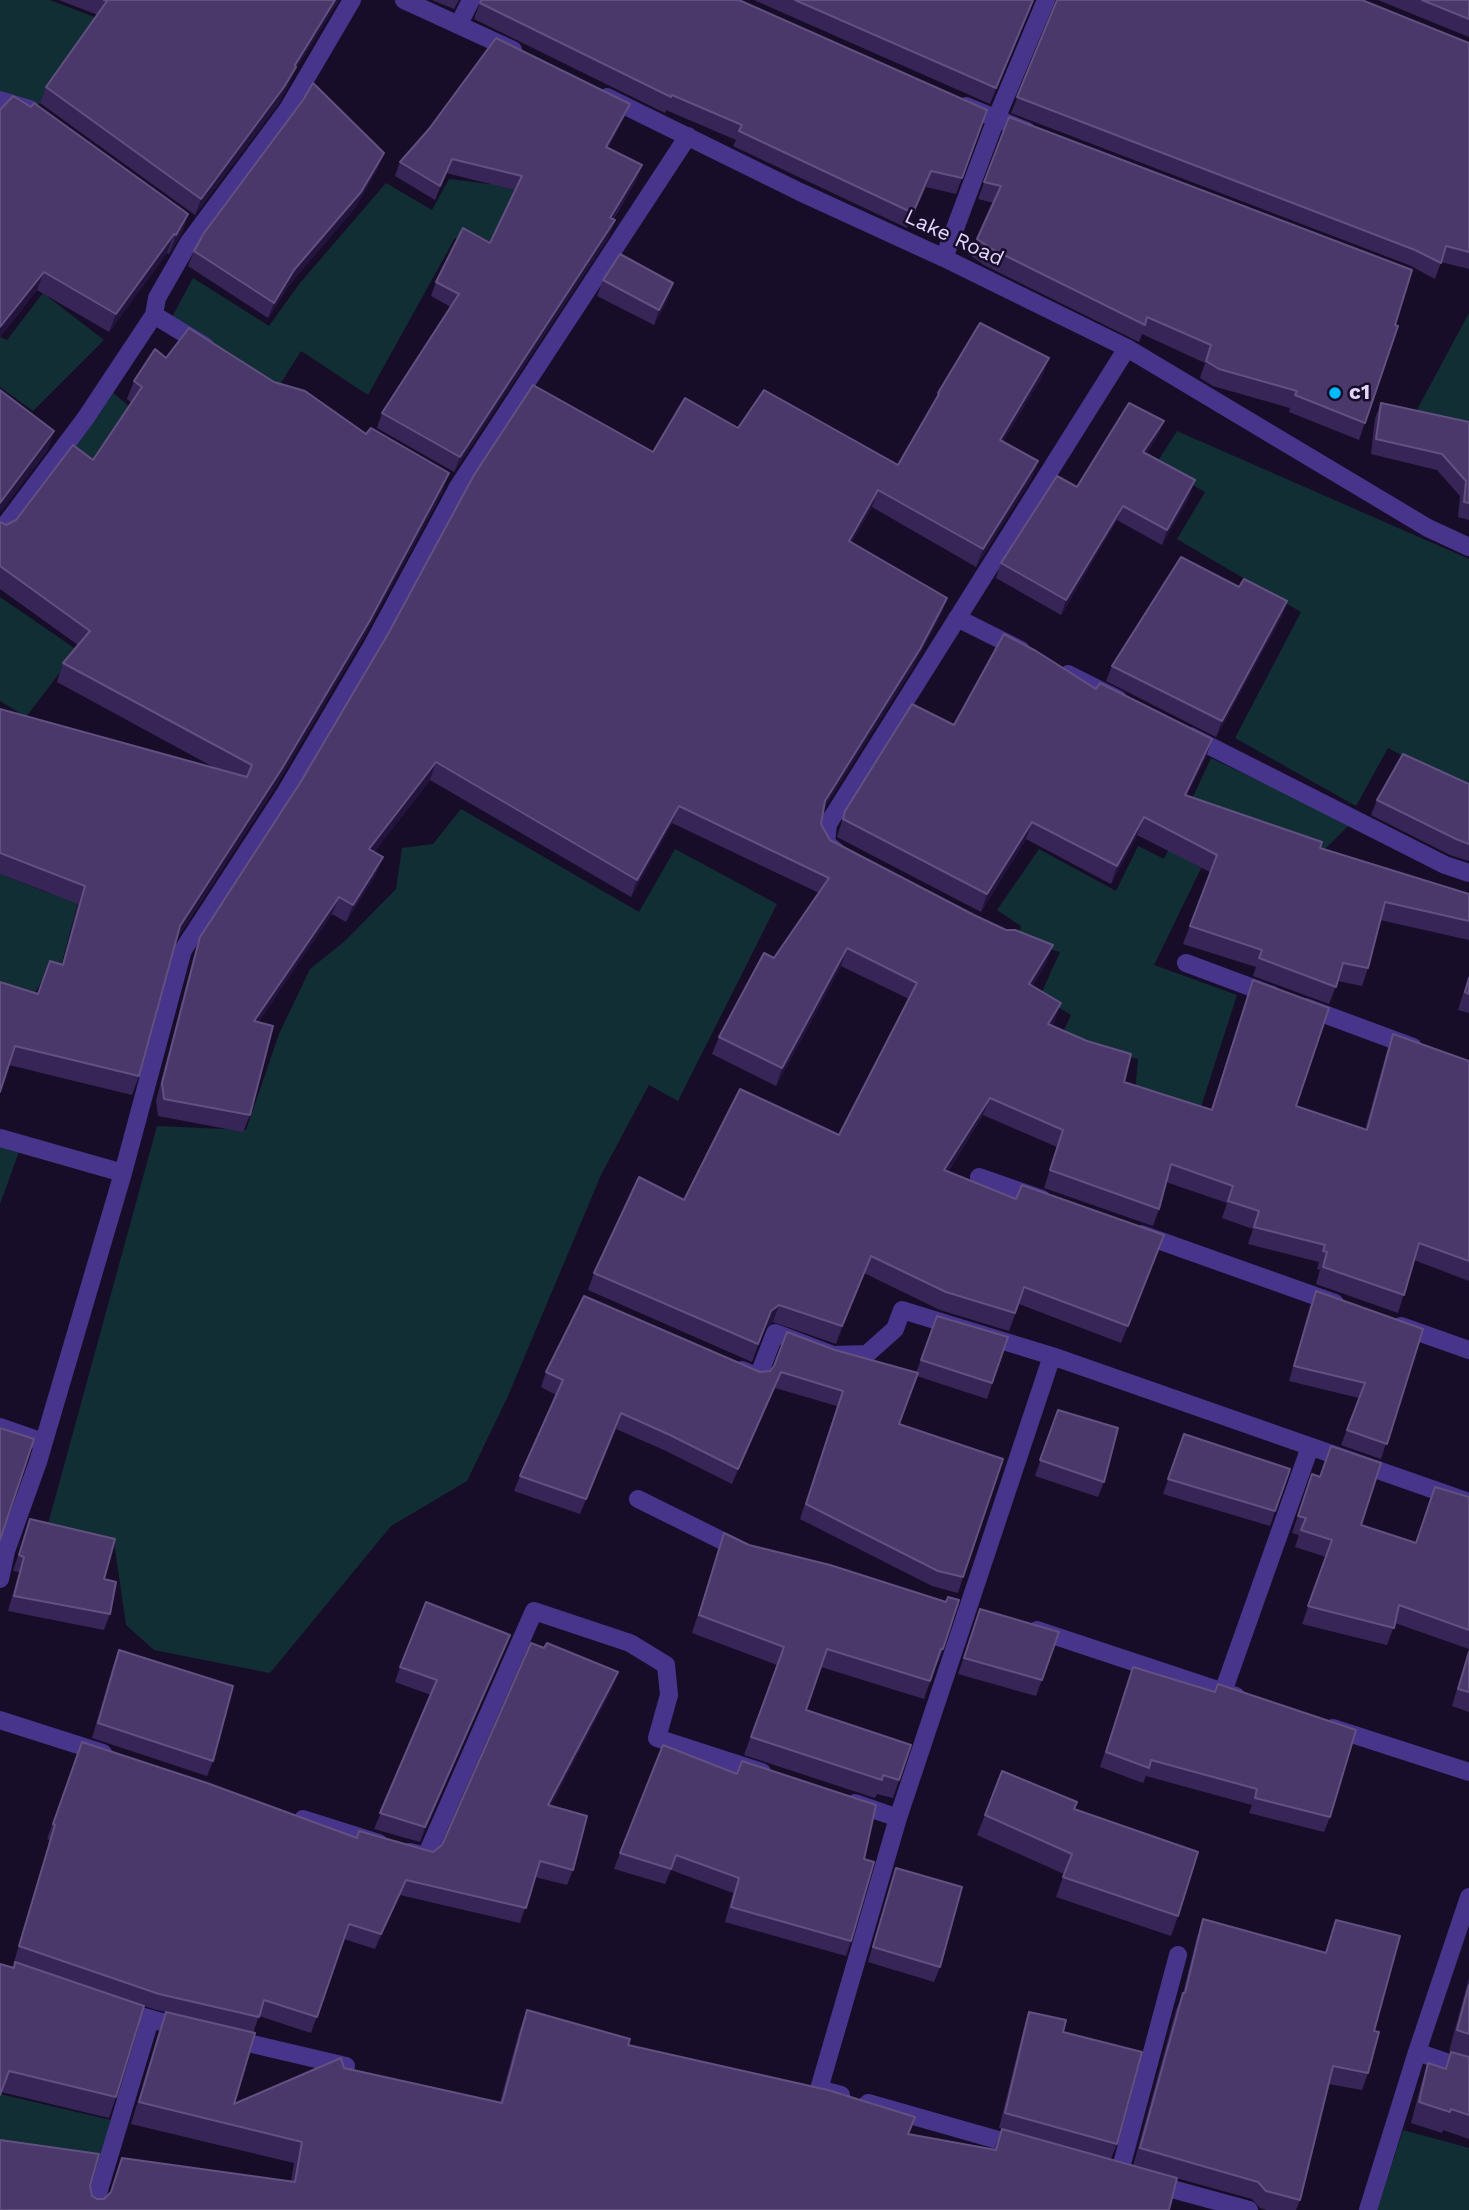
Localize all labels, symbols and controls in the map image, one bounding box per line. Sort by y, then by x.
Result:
street label: Lake Road [900,204,1008,272]
place label: c1 [1349,380,1370,406]
marker: c1 [1327,385,1343,401]

